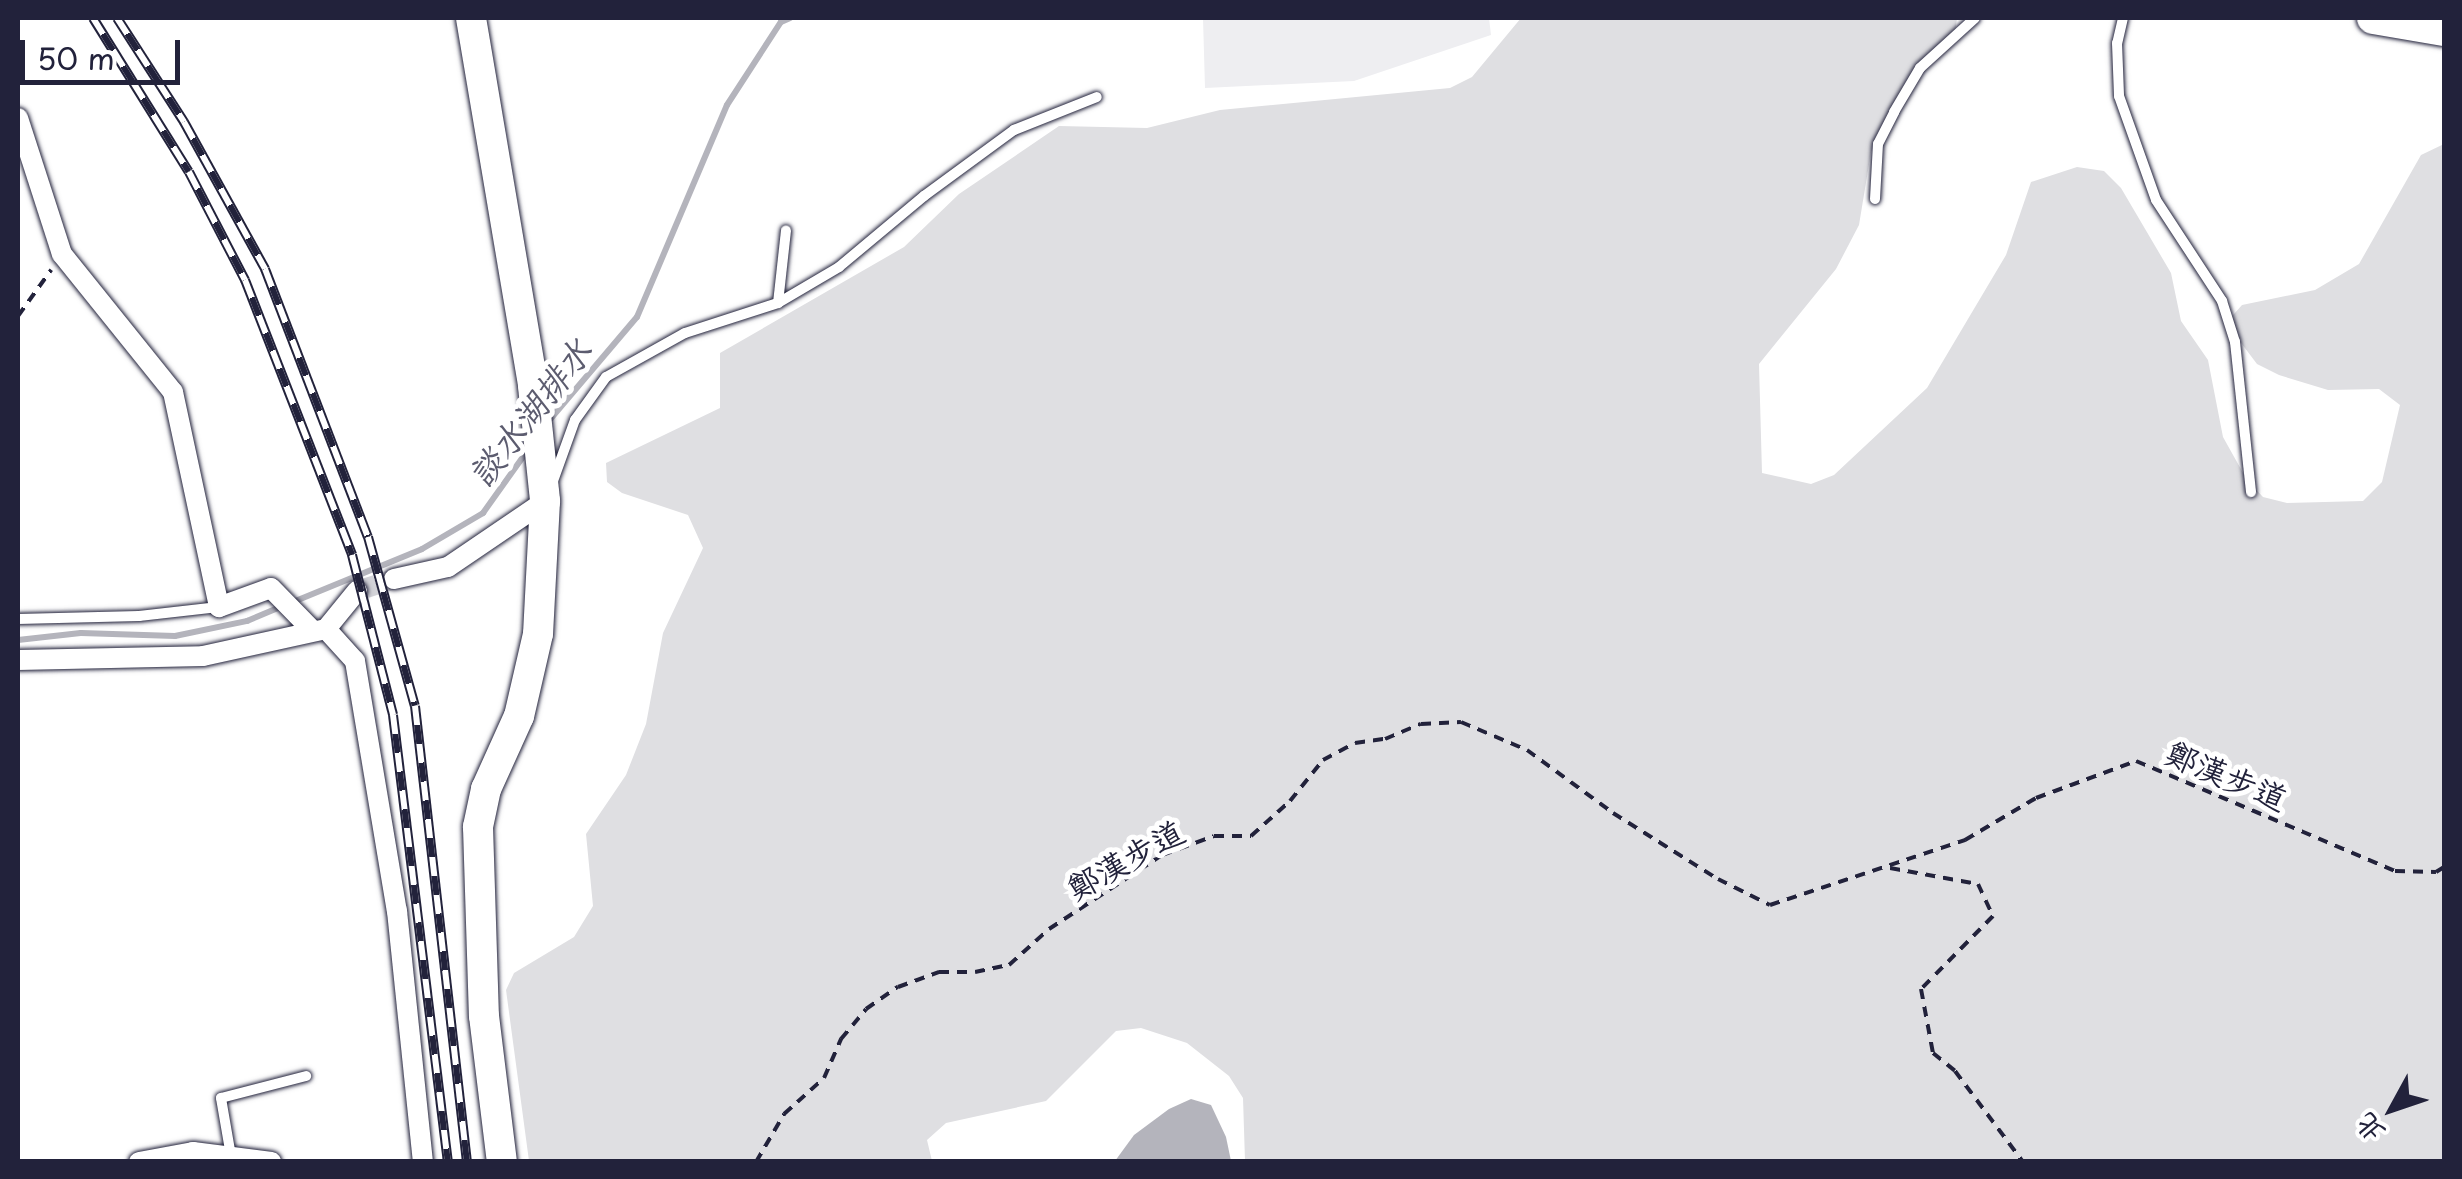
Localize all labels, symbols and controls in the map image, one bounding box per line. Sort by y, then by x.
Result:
scale bar [25,20,185,82]
text: 50 m [37,35,115,80]
water label: 談水湖排水 [459,330,599,494]
street label: 鄭漢步道 [2161,732,2293,818]
street label: 鄭漢步道 [1060,811,1190,907]
north arrow [2342,1059,2442,1159]
text: 北 [2343,1104,2394,1153]

